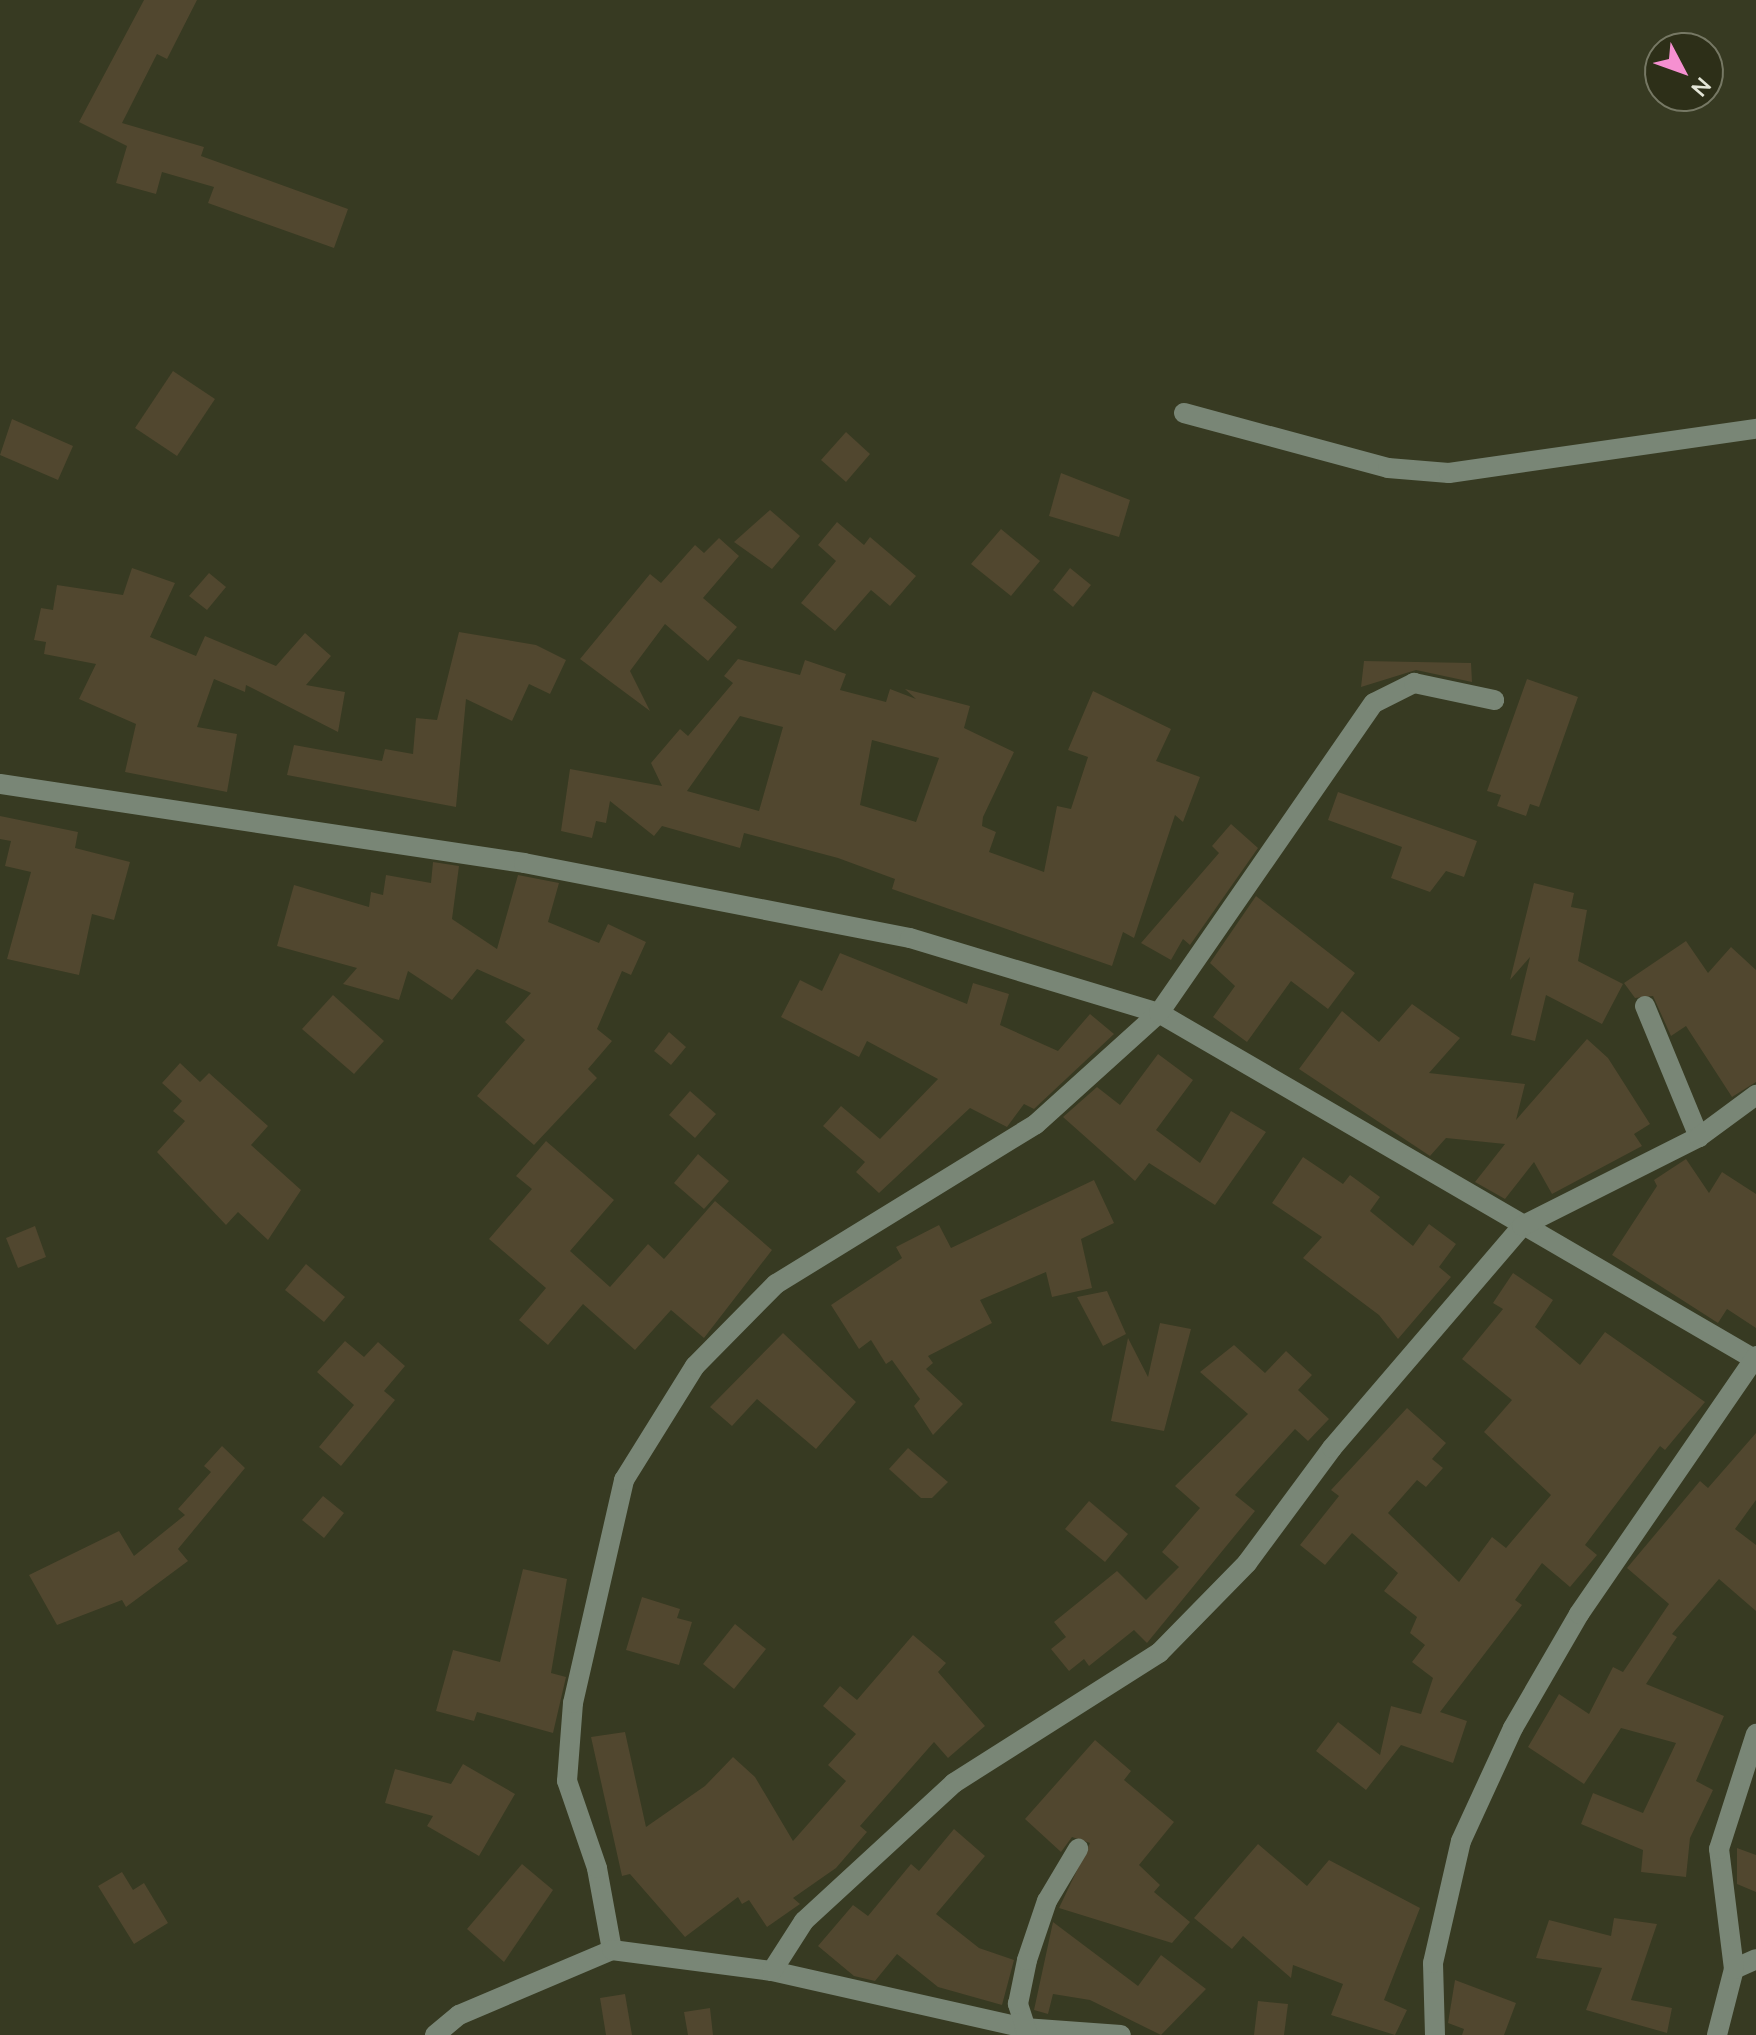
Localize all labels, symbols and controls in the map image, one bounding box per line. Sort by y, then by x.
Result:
north arrow [1644,32,1724,112]
text: N [1684,70,1717,102]

